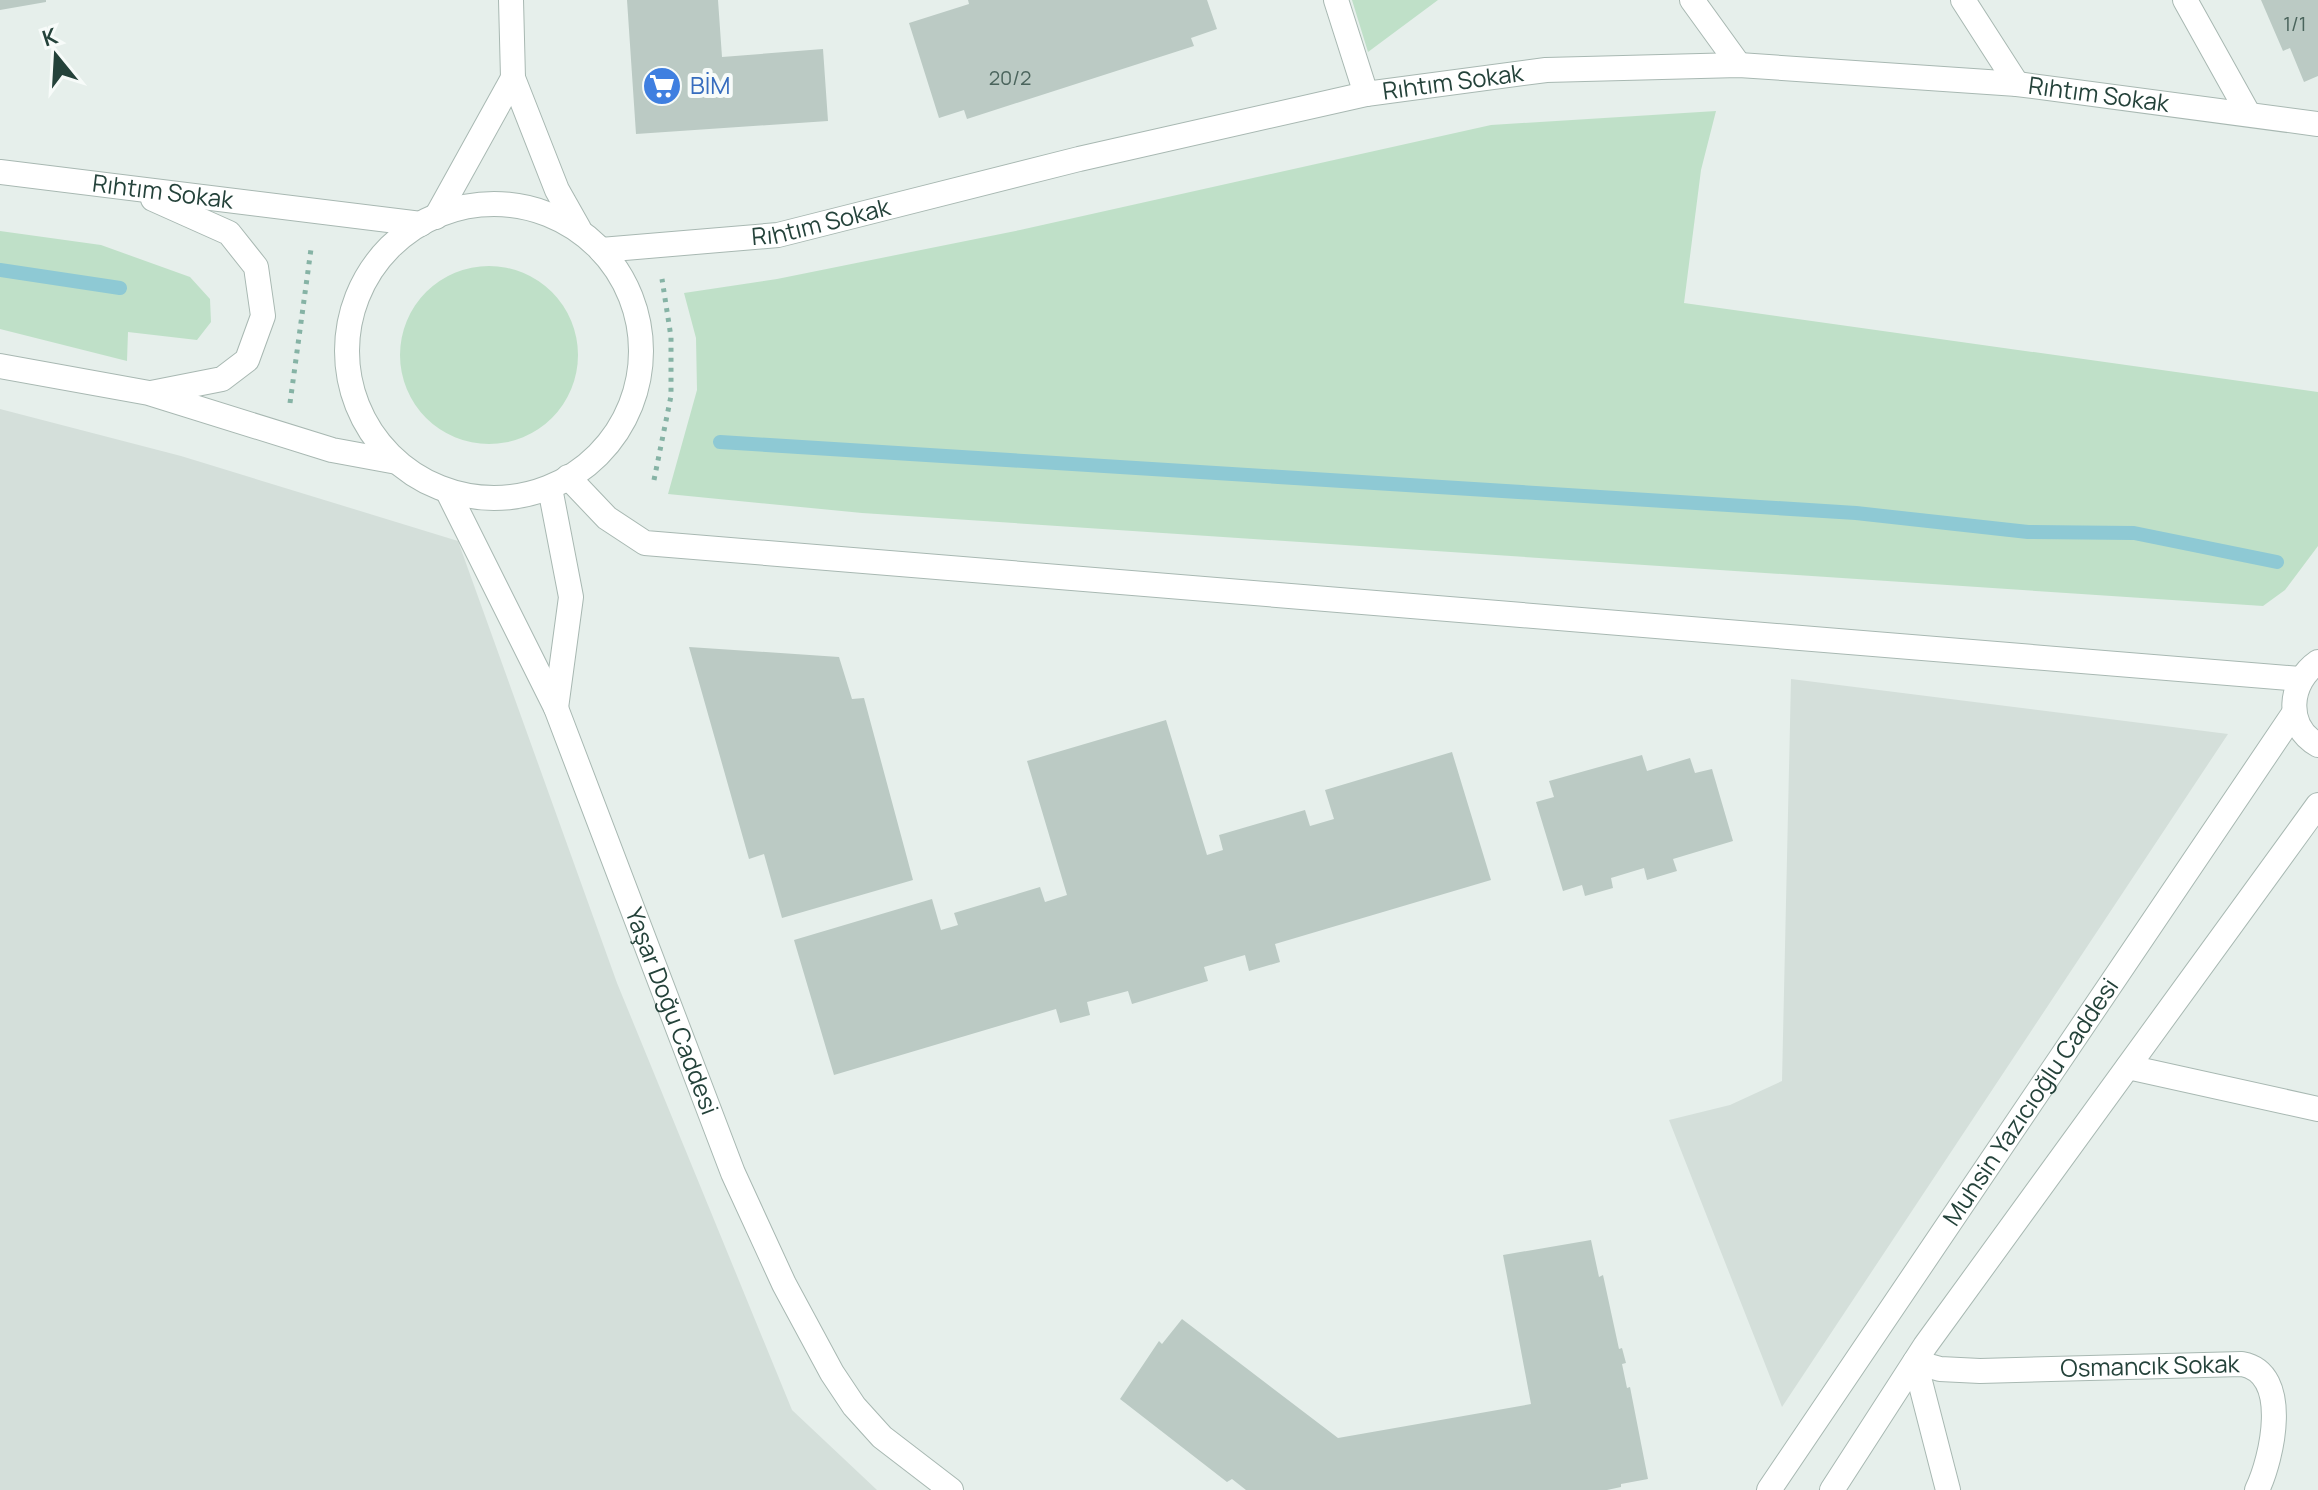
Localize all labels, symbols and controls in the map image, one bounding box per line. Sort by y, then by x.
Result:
house number: 1/1 [2283,10,2307,37]
north arrow [16,16,96,96]
text: K [38,20,62,53]
street label: Rıhtım Sokak [1380,55,1526,107]
house number: 20/2 [989,64,1031,91]
supermarket icon: BİM [641,65,683,107]
place label: BİM [690,68,731,101]
street label: Rıhtım Sokak [2026,68,2172,119]
street label: Rıhtım Sokak [91,166,236,216]
street label: Rıhtım Sokak [750,189,894,252]
street label: Yaşar Doğu Caddesi [618,902,727,1119]
street label: Muhsin Yazıcıoğlu Caddesi [1934,971,2125,1232]
street label: Osmancık Sokak [2060,1346,2241,1384]

